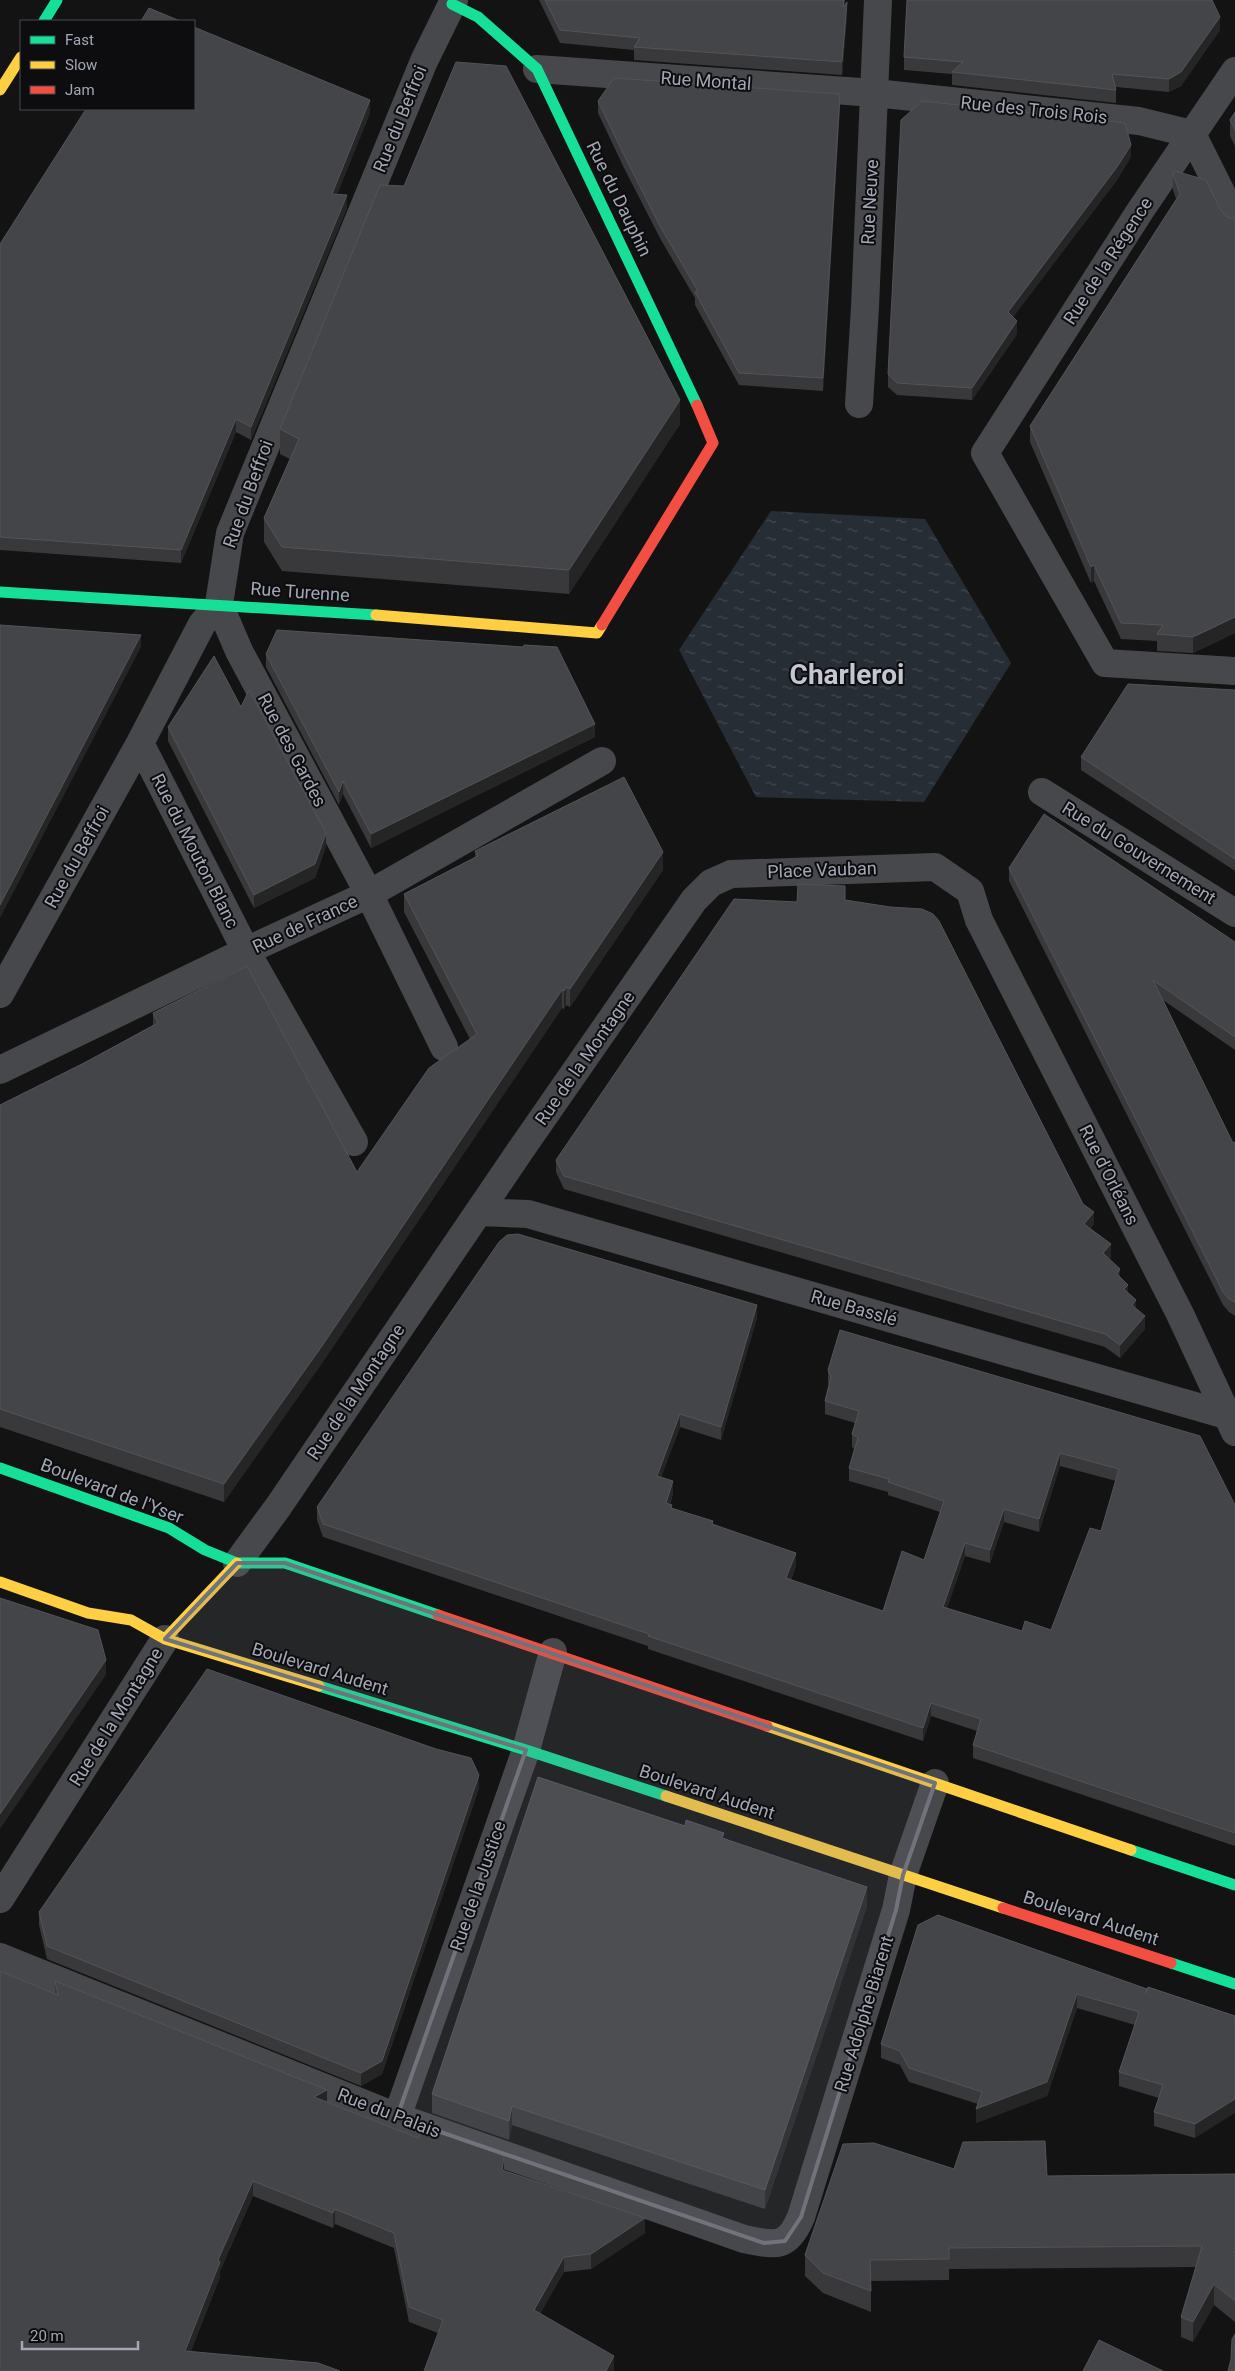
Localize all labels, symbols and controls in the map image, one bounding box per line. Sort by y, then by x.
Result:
legend [20,20,195,110]
text: Fast [65,31,94,49]
text: Slow [65,56,97,74]
street label: Rue du Beffroi [369,62,431,175]
street label: Rue Montal [660,67,752,94]
text: Jam [65,81,95,99]
street label: Rue des Trois Rois [960,91,1109,128]
street label: Rue du Dauphin [583,138,656,260]
street label: Rue Neuve [857,159,882,245]
street label: Rue de la Régence [1059,193,1156,328]
street label: Rue du Beffroi [218,437,277,551]
street label: Rue Turenne [250,578,350,605]
district label: Charleroi [790,658,904,691]
street label: Rue des Gardes [254,689,331,810]
street label: Rue du Mouton Blanc [147,770,244,932]
street label: Rue du Gouvernement [1059,797,1220,908]
street label: Rue du Beffroi [40,802,113,911]
street label: Place Vauban [767,857,877,882]
street label: Rue de France [249,890,361,957]
street label: Rue de la Montagne [530,987,639,1129]
street label: Rue d'Orléans [1075,1121,1144,1228]
street label: Rue Basslé [809,1285,900,1330]
street label: Rue de la Montagne [302,1320,409,1464]
street label: Boulevard de l'Yser [38,1454,186,1527]
street label: Boulevard Audent [250,1638,391,1699]
street label: Rue de la Montagne [65,1644,167,1790]
street label: Boulevard Audent [637,1760,778,1823]
street label: Rue de la Justice [445,1818,510,1954]
street label: Boulevard Audent [1021,1886,1162,1949]
street label: Rue Adolphe Biarent [830,1933,897,2095]
street label: Rue du Palais [335,2083,444,2142]
scale bar [22,2318,139,2350]
text: 20 m [30,2327,64,2345]

